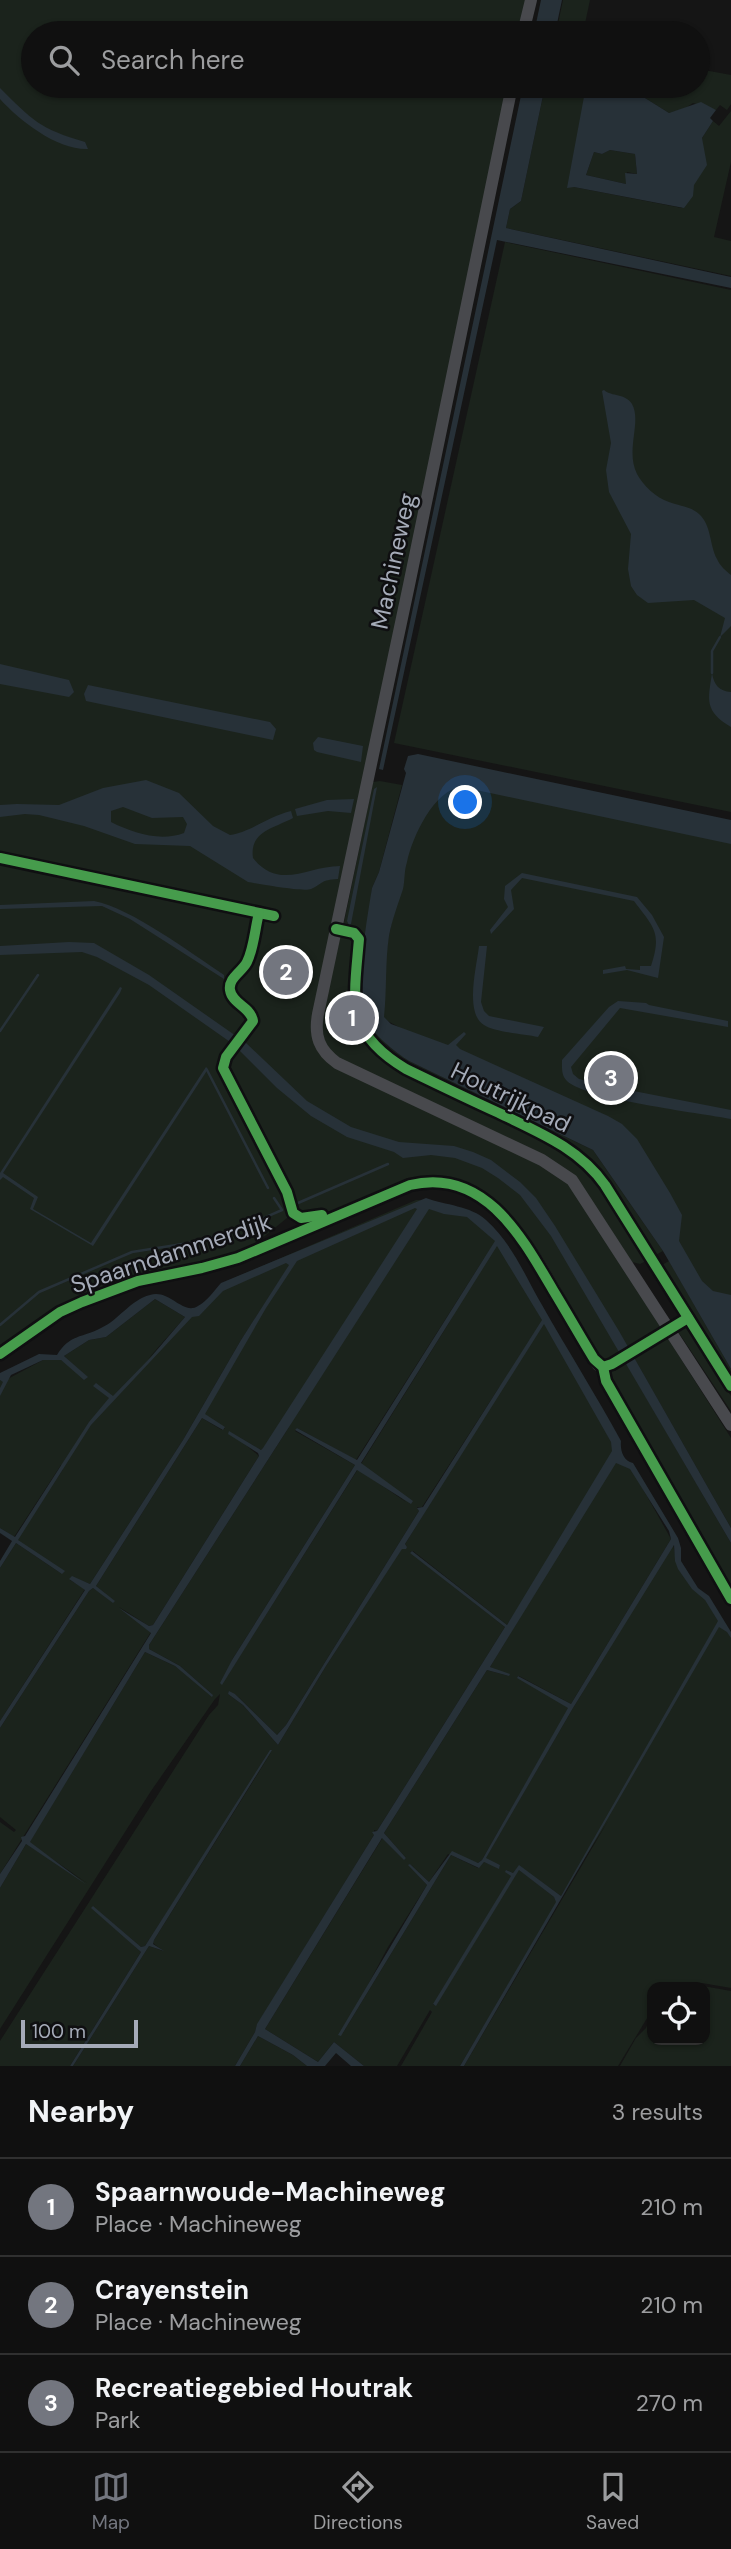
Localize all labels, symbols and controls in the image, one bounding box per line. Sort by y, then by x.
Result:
search box [21,21,710,98]
icon: search [45,41,83,79]
text: Search here [101,43,244,77]
street label: Machineweg [363,490,423,632]
your location [448,785,482,819]
pin: 2 [263,946,309,998]
pin: 1 [329,992,375,1044]
pin: 3 [588,1052,634,1104]
street label: Houtrijkpad [446,1055,576,1139]
street label: Spaarndammerdijk [67,1206,275,1300]
map controls [647,1982,710,2045]
button: locate [647,1982,710,2045]
scale bar [21,2017,138,2049]
text: 100 m [32,2019,86,2044]
text: Nearby [28,2092,134,2131]
text: 3 results [612,2097,703,2127]
text: Spaarnwoude-Machineweg [95,2175,445,2209]
text: 1 [47,2192,55,2222]
text: 210 m [640,2192,703,2222]
text: Place · Machineweg [95,2209,302,2239]
text: Crayenstein [95,2273,249,2307]
text: 2 [44,2290,58,2320]
text: 210 m [640,2290,703,2320]
text: Place · Machineweg [95,2307,302,2337]
text: Recreatiegebied Houtrak [95,2371,413,2405]
text: 3 [44,2388,58,2418]
text: 270 m [636,2388,703,2418]
text: Park [95,2405,140,2435]
tab: Map [92,2468,130,2535]
tab: Directions [313,2468,403,2535]
tab: Saved [586,2468,639,2535]

